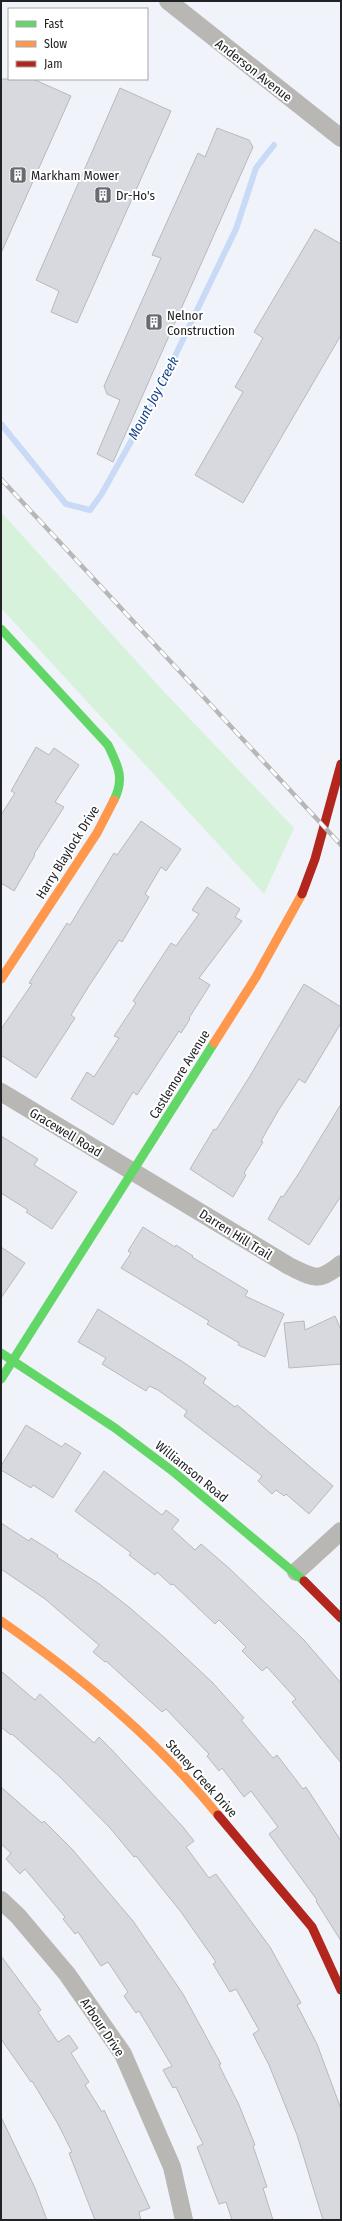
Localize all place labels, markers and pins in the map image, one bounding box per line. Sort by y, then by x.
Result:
building icon: Markham Mower [8,165,28,185]
place label: Markham Mower [31,168,119,183]
building icon: Dr-Ho's [93,185,113,205]
place label: Dr-Ho's [116,188,156,203]
place label: Nelnor Construction [167,308,235,338]
building icon: Nelnor Construction [144,312,164,332]

